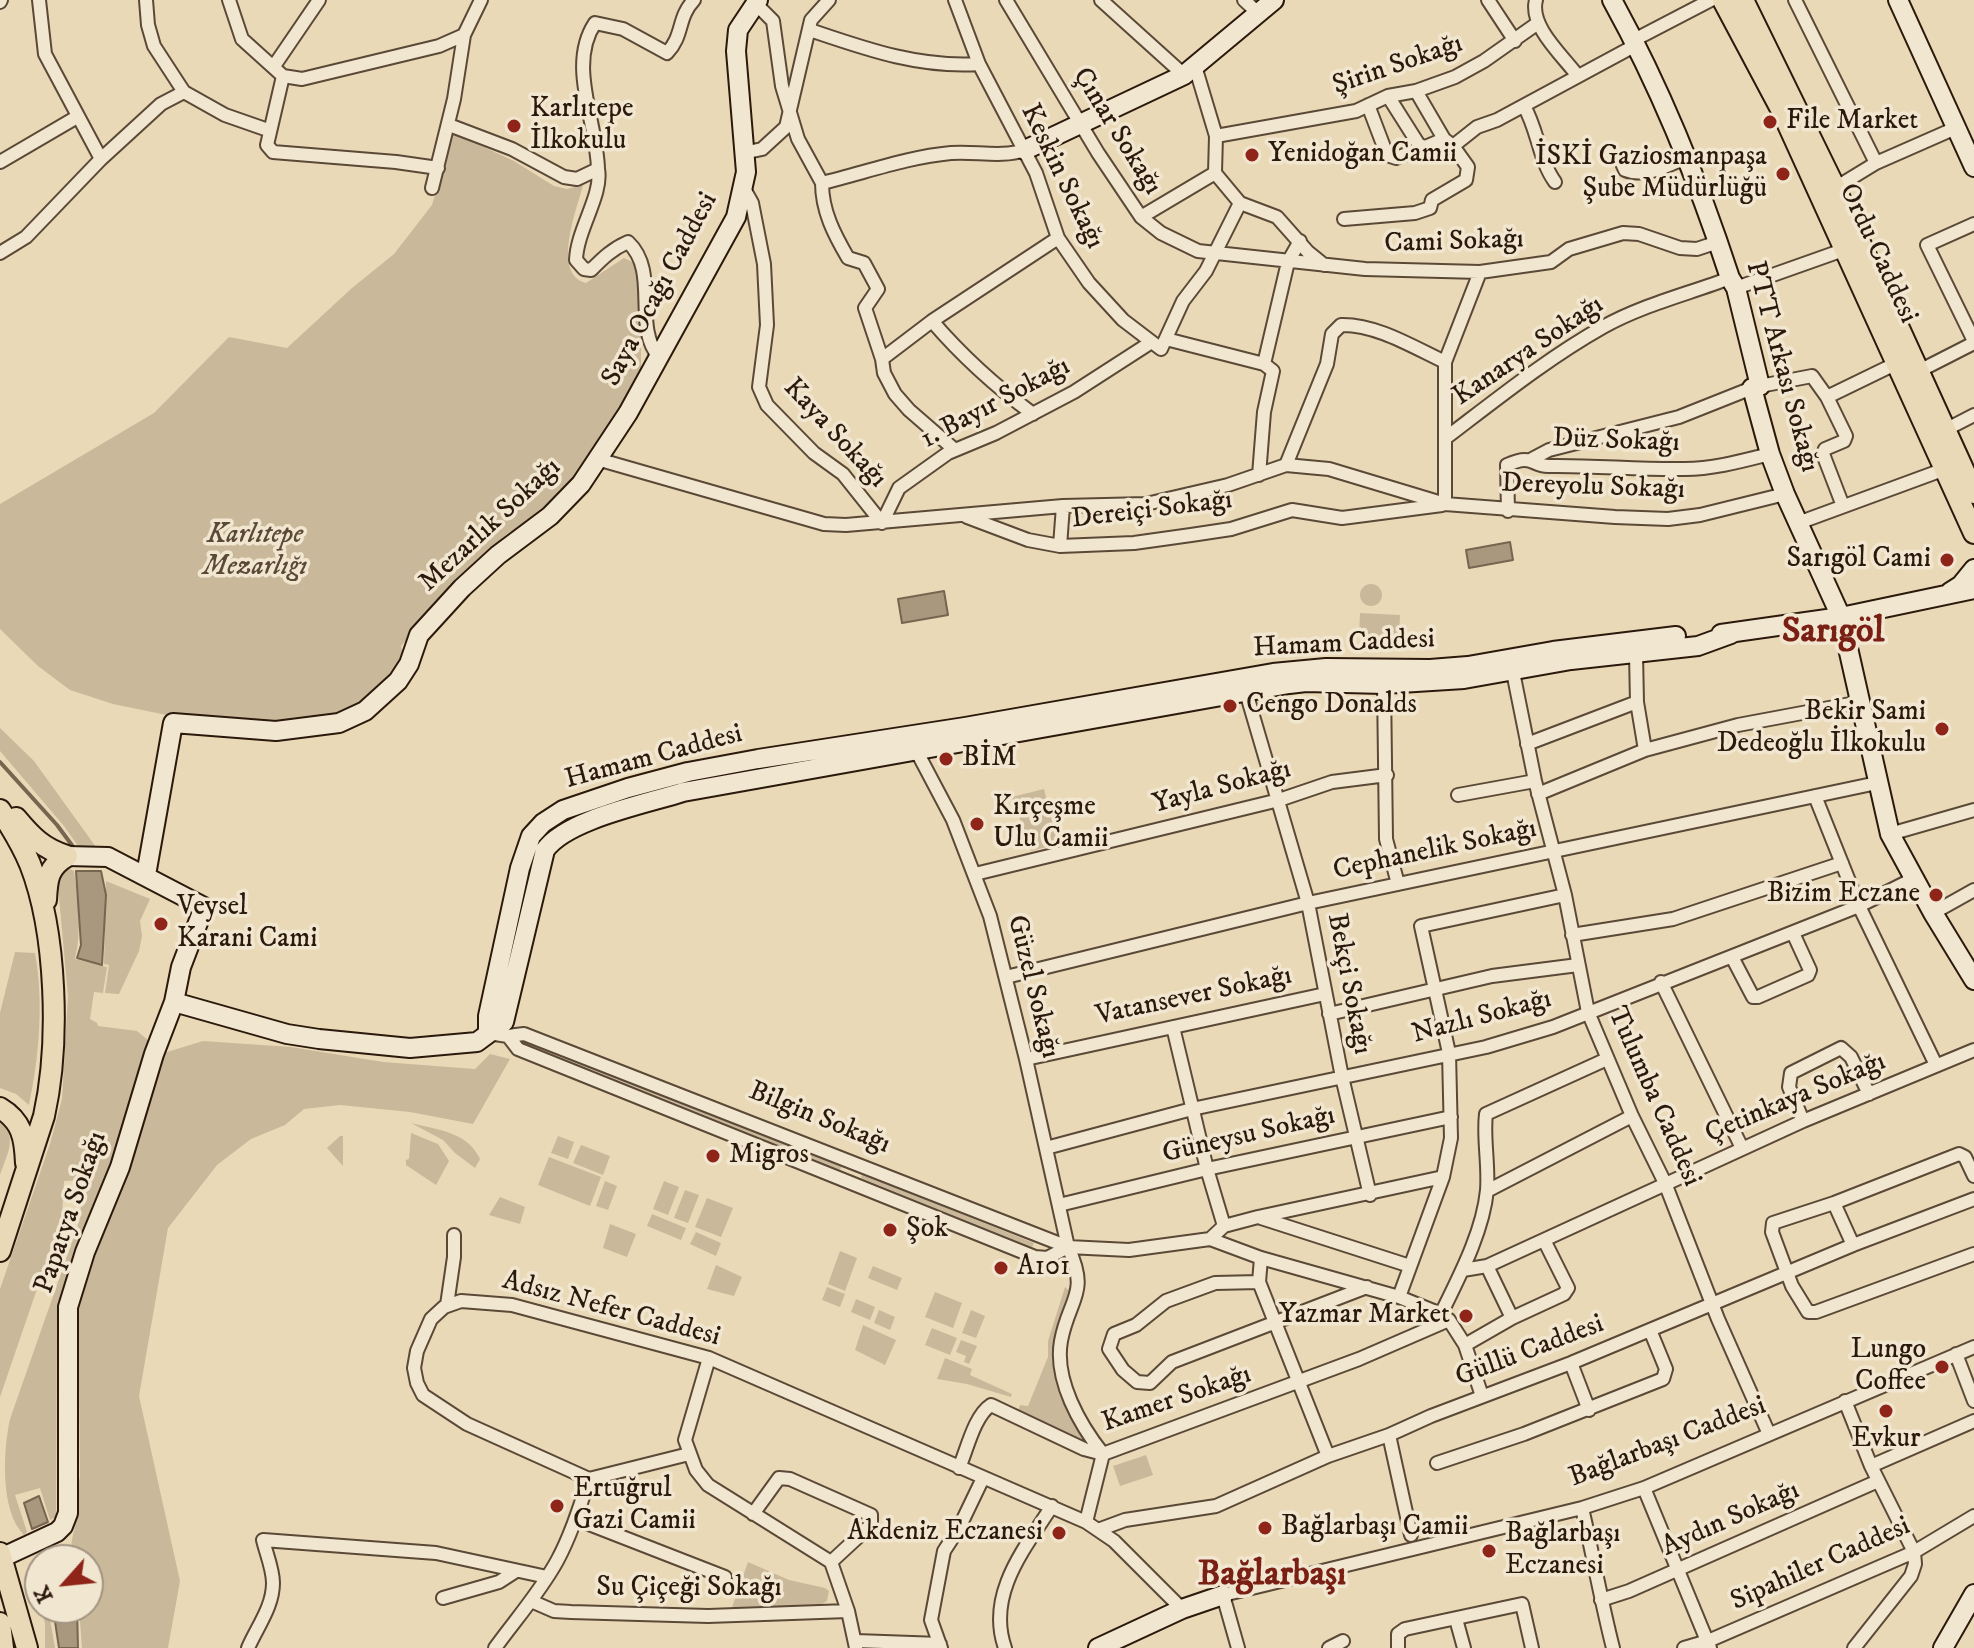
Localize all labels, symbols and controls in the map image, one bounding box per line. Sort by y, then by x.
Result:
street label: Şirin Sokağı [1329,28,1467,104]
street label: Çınar Sokağı [1064,62,1168,202]
place label: Karlıtepe İlkokulu [530,93,634,159]
street label: Keskin Sokağı [1012,99,1110,255]
place label: File Market [1786,105,1918,139]
marker: File Market [1761,113,1779,131]
marker: Karlıtepe İlkokulu [505,117,523,135]
place label: Yenidoğan Camii [1268,138,1457,172]
place label: İSKİ Gaziosmanpaşa Şube Müdürlüğü [1535,141,1767,207]
marker: Yenidoğan Camii [1243,146,1261,164]
marker: İSKİ Gaziosmanpaşa Şube Müdürlüğü [1774,165,1792,183]
street label: Ordu Caddesi [1830,179,1924,329]
street label: Saya Ocağı Caddesi [596,187,726,393]
street label: Cami Sokağı [1384,224,1524,262]
street label: PTT Arkası Sokağı [1737,258,1825,476]
street label: Kanarya Sokağı [1447,289,1611,415]
street label: 1. Bayır Sokağı [916,351,1076,457]
street label: Kaya Sokağı [775,372,893,496]
street label: Düz Sokağı [1552,423,1680,461]
street label: Mezarlık Sokağı [413,452,569,600]
street label: Dereyolu Sokağı [1501,468,1685,508]
street label: Dereiçi Sokağı [1070,484,1234,538]
park label: Karlıtepe Mezarlığı [203,519,307,585]
place label: Sarıgöl Cami [1786,543,1931,577]
marker: Sarıgöl Cami [1938,551,1956,569]
district label: Sarıgöl [1782,612,1884,656]
street label: Hamam Caddesi [1252,623,1436,667]
place label: Cengo Donalds [1246,689,1417,723]
place label: Bekir Sami Dedeoğlu İlkokulu [1717,696,1926,762]
marker: Cengo Donalds [1221,697,1239,715]
street label: Hamam Caddesi [562,718,746,798]
marker: Bekir Sami Dedeoğlu İlkokulu [1933,720,1951,738]
place label: BİM [962,742,1017,776]
marker: BİM [937,750,955,768]
street label: Yayla Sokağı [1149,753,1295,823]
place label: Kırçeşme Ulu Camii [993,791,1108,857]
street label: Cephanelik Sokağı [1330,813,1540,889]
marker: Kırçeşme Ulu Camii [968,815,986,833]
place label: Bizim Eczane [1767,878,1920,912]
marker: Bizim Eczane [1927,886,1945,904]
place label: Veysel Karani Cami [177,891,318,957]
street label: Bekçi Sokağı [1318,911,1378,1057]
street label: Güzel Sokağı [998,912,1066,1062]
marker: Veysel Karani Cami [152,915,170,933]
street label: Vatansever Sokağı [1093,960,1295,1034]
street label: Nazlı Sokağı [1409,983,1555,1053]
street label: Tulumba Caddesi [1598,1002,1708,1192]
street label: Çetinkaya Sokağı [1701,1046,1891,1152]
street label: Bilgin Sokağı [743,1075,895,1163]
street label: Güneysu Sokağı [1159,1100,1339,1172]
street label: Papatya Sokağı [29,1128,115,1298]
place label: Migros [729,1139,809,1173]
marker: Migros [704,1147,722,1165]
place label: Şok [906,1213,948,1247]
marker: Şok [881,1221,899,1239]
place label: A101 [1017,1251,1070,1285]
marker: A101 [992,1259,1010,1277]
street label: Adsız Nefer Caddesi [498,1265,724,1355]
place label: Yazmar Market [1279,1299,1450,1333]
marker: Yazmar Market [1457,1307,1475,1325]
street label: Güllü Caddesi [1451,1308,1609,1396]
place label: Lungo Coffee [1850,1334,1926,1400]
marker: Lungo Coffee [1933,1358,1951,1376]
street label: Kamer Sokağı [1098,1359,1256,1441]
street label: Bağlarbaşı Caddesi [1565,1390,1771,1496]
marker: Evkur [1877,1402,1895,1420]
place label: Evkur [1852,1423,1920,1457]
place label: Ertuğrul Gazi Camii [573,1473,696,1539]
street label: Aydın Sokağı [1657,1475,1805,1565]
marker: Ertuğrul Gazi Camii [548,1497,566,1515]
street label: Sipahiler Caddesi [1726,1510,1916,1620]
place label: Bağlarbaşı Camii [1281,1511,1469,1545]
place label: Akdeniz Eczanesi [847,1516,1043,1550]
place label: Bağlarbaşı Eczanesi [1505,1518,1621,1584]
marker: Bağlarbaşı Camii [1256,1519,1274,1537]
marker: Akdeniz Eczanesi [1050,1524,1068,1542]
marker: Bağlarbaşı Eczanesi [1480,1542,1498,1560]
north arrow [24,1544,104,1624]
district label: Bağlarbaşı [1198,1555,1346,1599]
street label: Su Çiçeği Sokağı [596,1572,782,1606]
text: K [28,1581,59,1607]

